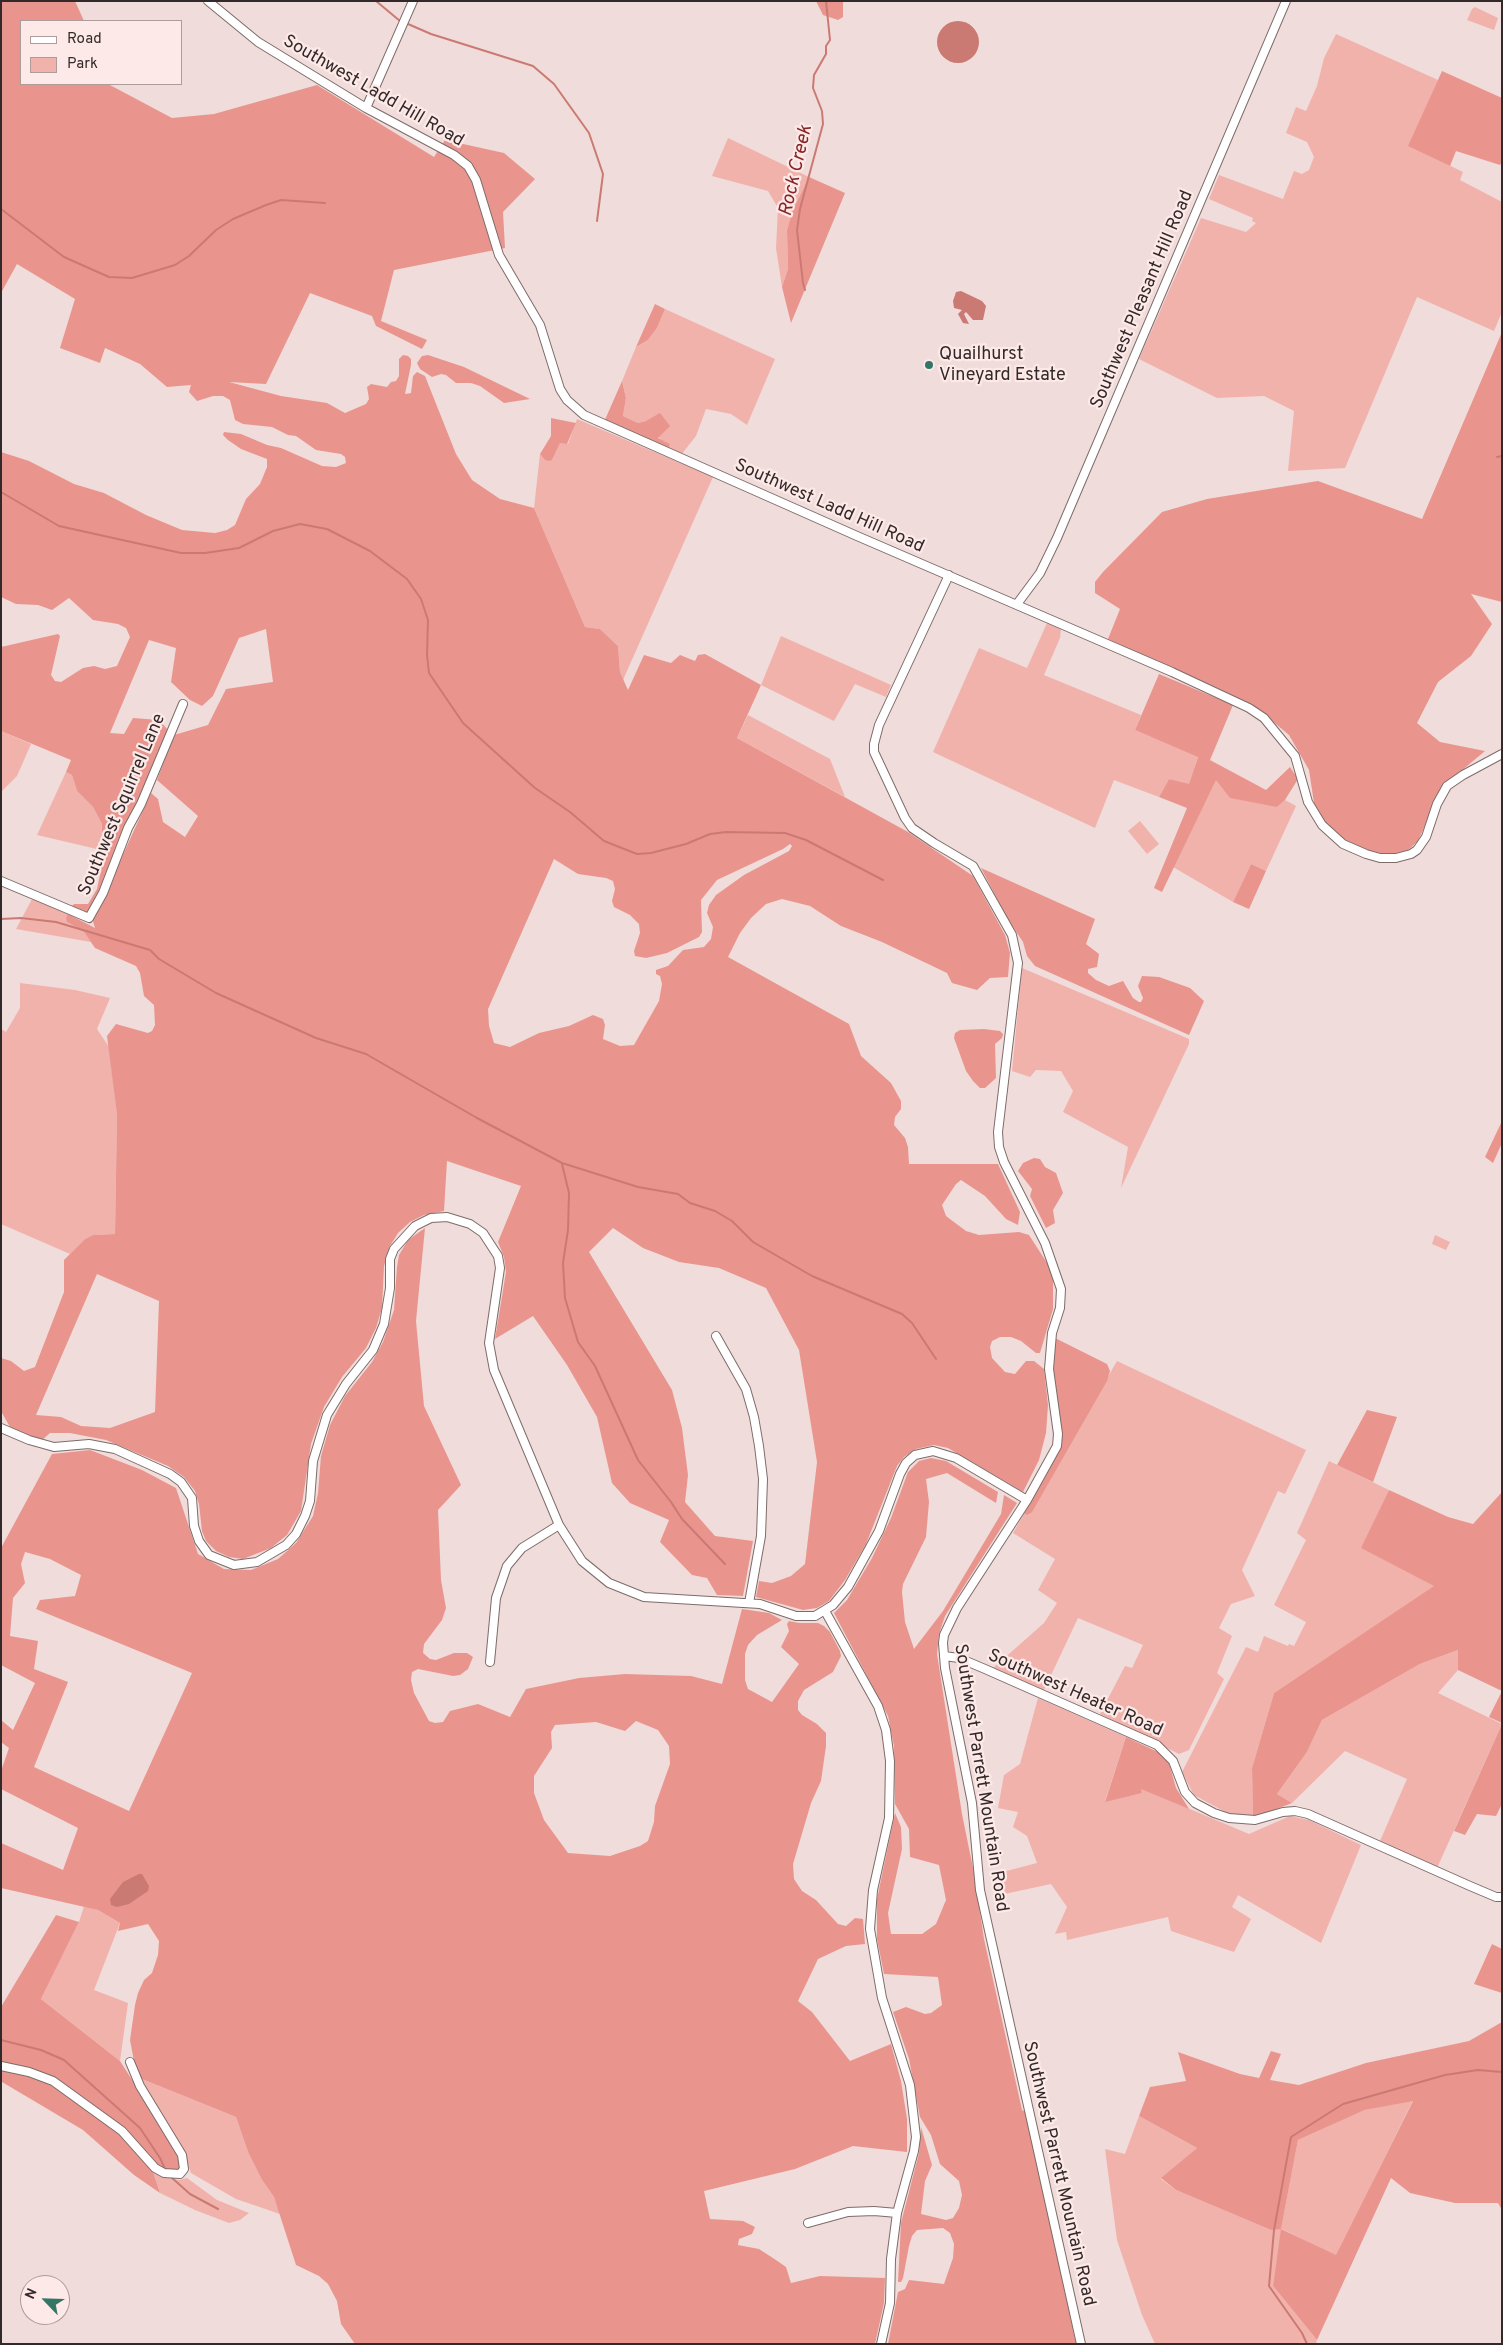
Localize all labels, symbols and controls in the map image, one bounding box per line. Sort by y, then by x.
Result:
legend [20,20,182,85]
text: Road [67,30,102,49]
street label: Southwest Ladd Hill Road [279,31,467,153]
text: Park [67,55,98,74]
water label: Rock Creek [775,123,819,219]
street label: Southwest Pleasant Hill Road [1087,188,1199,412]
place label: Quailhurst Vineyard Estate [939,344,1066,386]
marker: Quailhurst Vineyard Estate [923,359,935,371]
street label: Southwest Ladd Hill Road [731,455,927,559]
street label: Southwest Squirrel Lane [75,711,171,899]
street label: Southwest Parrett Mountain Road [948,1642,1012,1914]
street label: Southwest Heater Road [984,1646,1166,1742]
street label: Southwest Parrett Mountain Road [1017,2039,1099,2309]
north arrow [20,2275,70,2325]
text: N [22,2286,42,2302]

